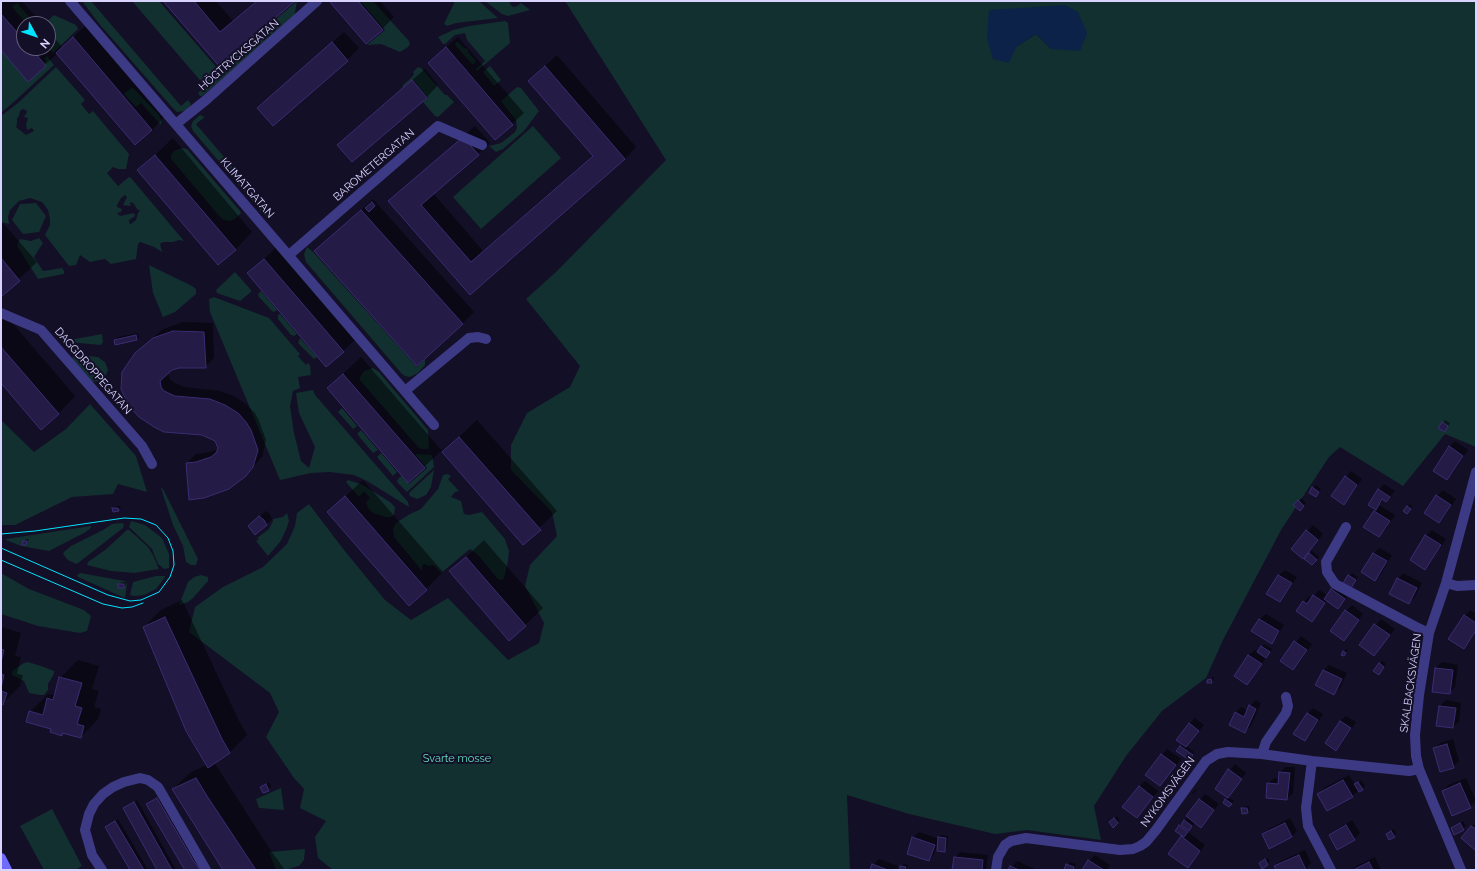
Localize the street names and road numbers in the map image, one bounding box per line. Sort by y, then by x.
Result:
street label: HÖGTRYCKSGATAN [196,17,282,93]
street label: BAROMETERGATAN [331,126,417,204]
street label: KLIMATGATAN [217,155,277,221]
street label: DAGGDROPPEGATAN [52,325,134,417]
street label: SKALBACKSVÄGEN [1398,633,1424,733]
street label: NYKOMSVÄGEN [1138,754,1198,830]

